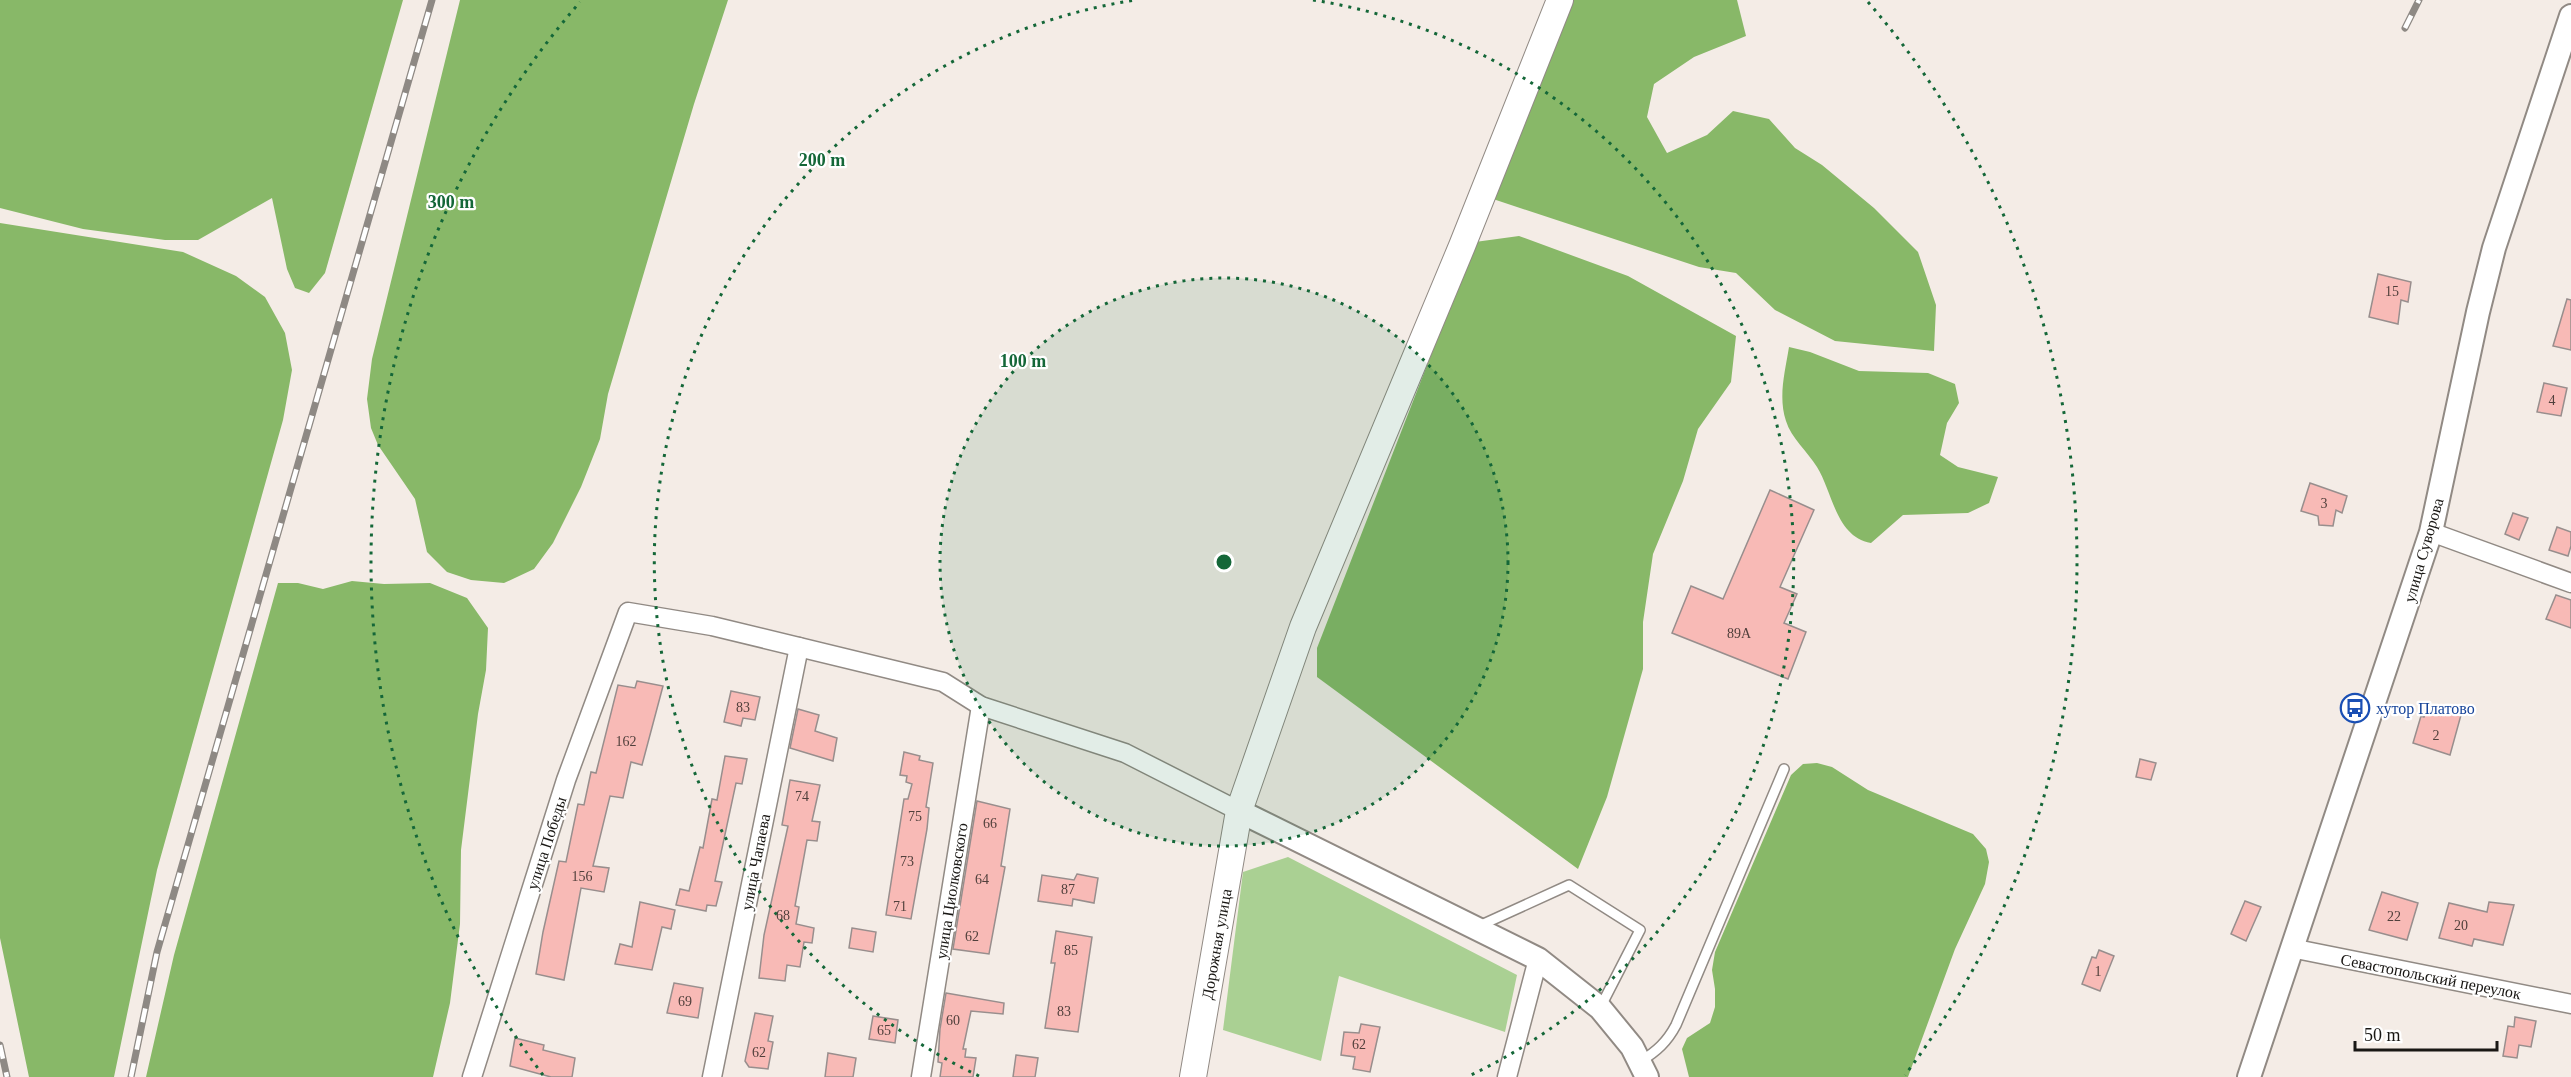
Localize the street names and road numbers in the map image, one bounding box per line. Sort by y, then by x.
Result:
street label: улица Суворова [2400,496,2447,605]
street label: улица Победы [523,794,571,892]
street label: улица Чапаева [738,812,774,912]
street label: улица Циолковского [932,822,972,961]
street label: Дорожная улица [1198,887,1236,1001]
street label: Севастопольский переулок [2339,951,2523,1003]

